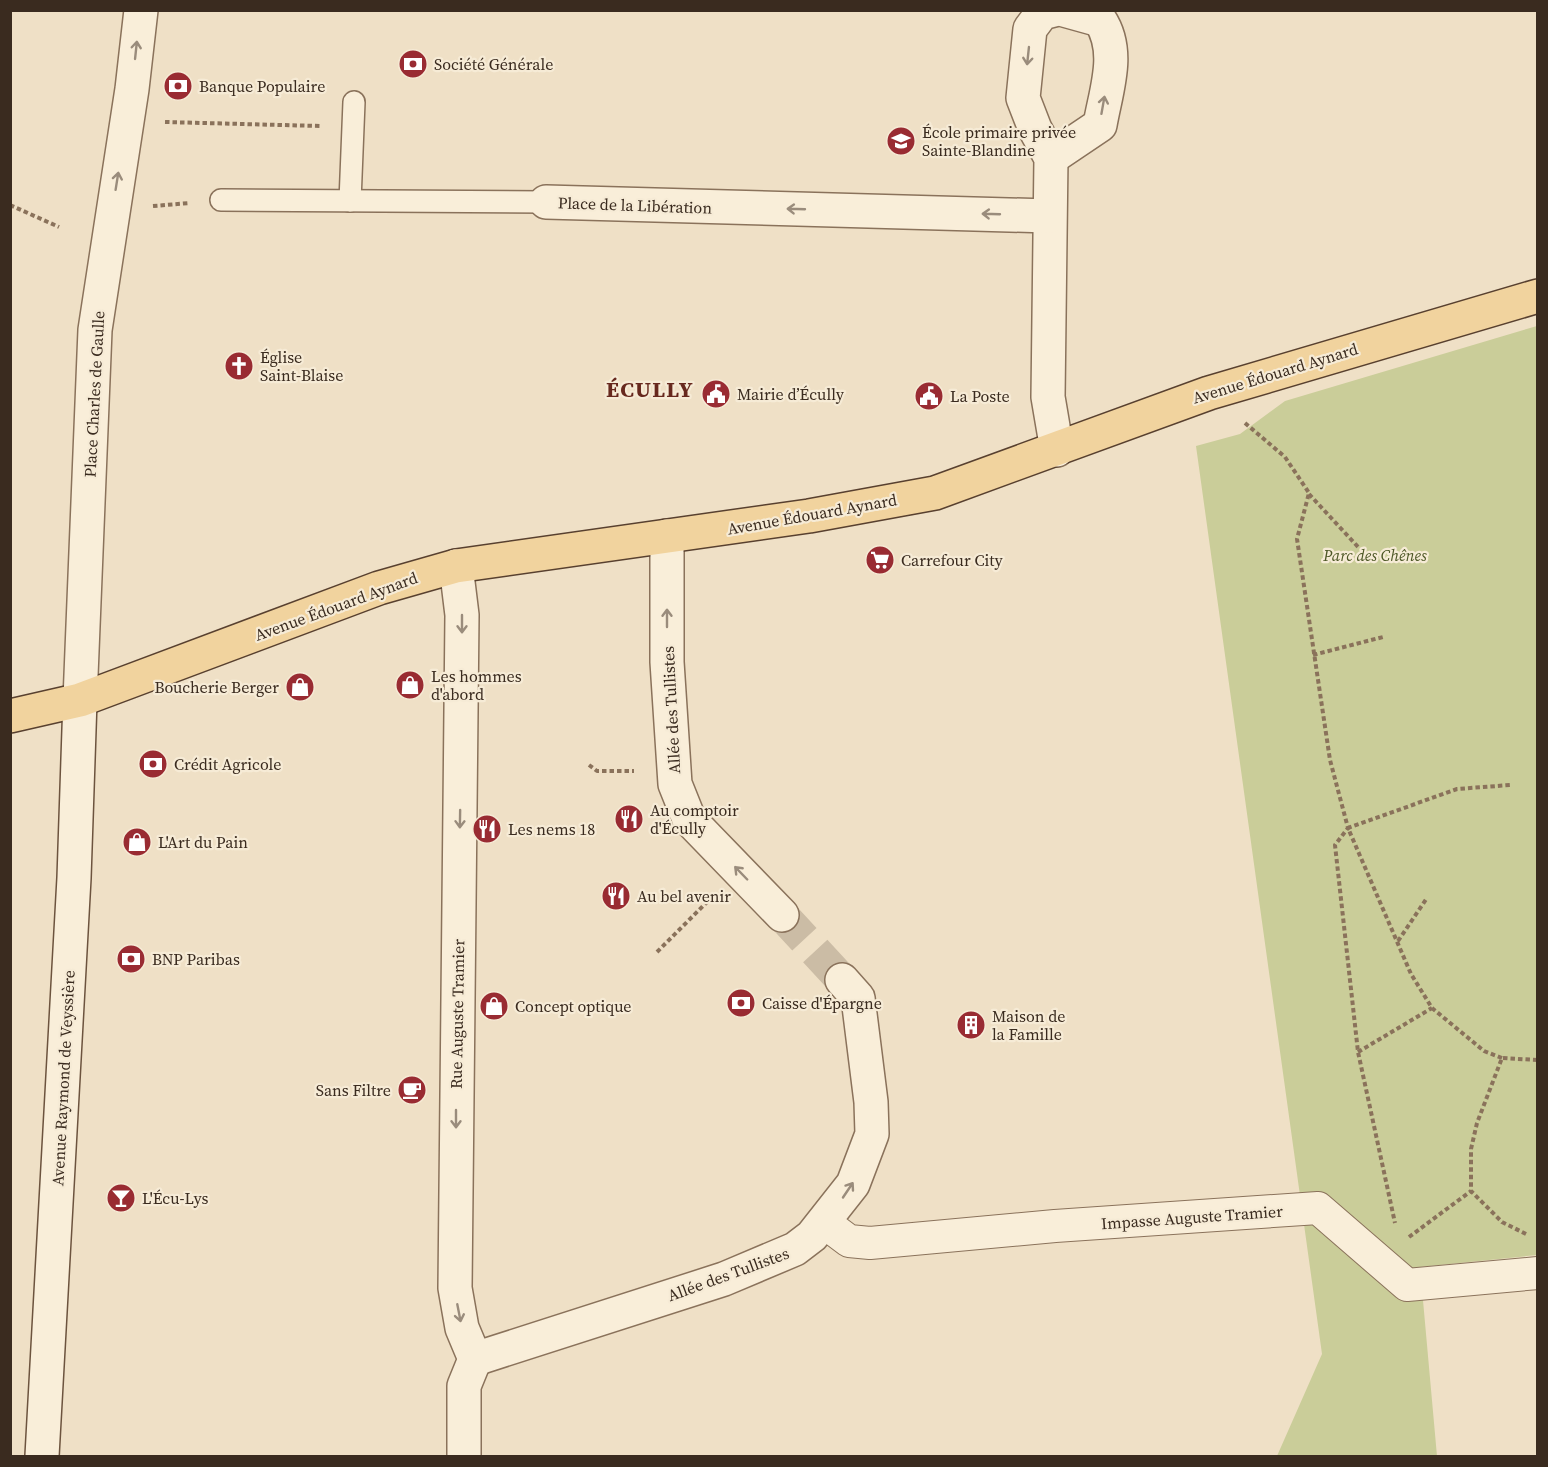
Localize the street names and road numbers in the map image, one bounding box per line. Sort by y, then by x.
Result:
street label: Place de la Libération [558,191,713,219]
street label: Place Charles de Gaulle [79,310,109,478]
street label: Avenue Édouard Aynard [1190,337,1360,409]
street label: Avenue Édouard Aynard [725,488,899,540]
street label: Avenue Édouard Aynard [251,566,421,646]
street label: Allée des Tullistes [657,645,685,774]
street label: Rue Auguste Tramier [445,939,469,1089]
street label: Avenue Raymond de Veyssière [46,969,80,1187]
street label: Impasse Auguste Tramier [1100,1200,1284,1234]
street label: Allée des Tullistes [664,1242,792,1306]

